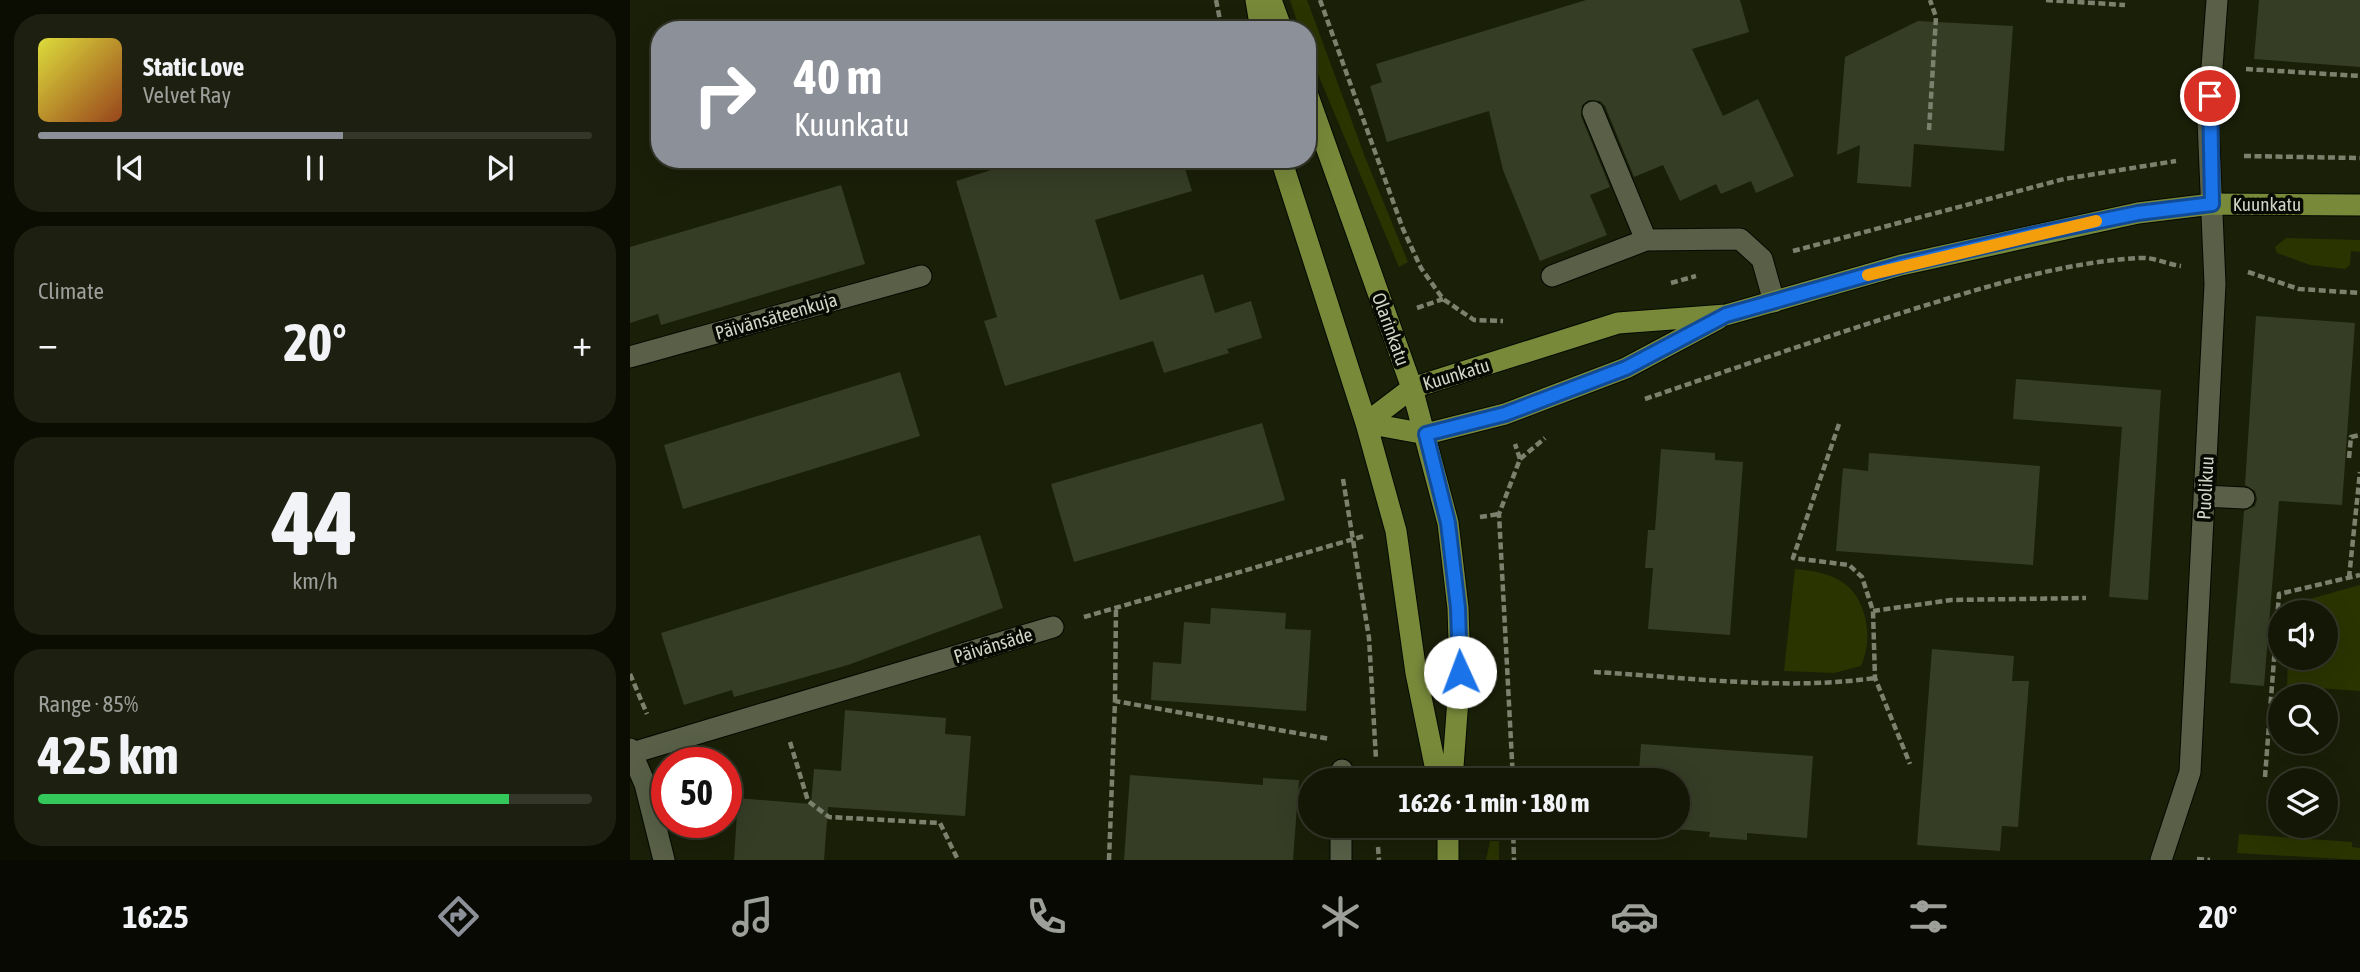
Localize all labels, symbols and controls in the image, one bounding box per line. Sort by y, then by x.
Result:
text: 40 m [794,48,882,104]
icon: right [679,49,770,140]
text: Static Love [143,52,244,82]
pin [2180,66,2240,126]
icon: arrive [2191,77,2229,115]
text: Velvet Ray [143,82,231,108]
text: Kuunkatu [794,106,909,143]
icon: previous [111,149,149,187]
icon: pause [296,149,334,187]
icon: next [481,149,519,187]
street label: Kuunkatu [2233,193,2301,215]
text: Climate [38,278,104,304]
street label: Päivänsäteenkuja [713,288,839,344]
street label: Olarinkatu [1368,290,1414,368]
text: 20° [283,312,347,372]
text: − [38,321,58,364]
text: + [572,321,592,364]
street label: Kuunkatu [1420,353,1492,395]
street label: Puolikuu [2192,456,2218,520]
text: 44 [272,470,358,574]
text: km/h [292,568,338,594]
map controls [2268,600,2338,838]
button: sound [2268,600,2338,670]
street label: Päivänsäde [951,623,1035,667]
position arrow [1423,635,1497,709]
button: search [2268,684,2338,754]
text: Range · 85% [38,691,138,717]
text: 425 km [38,725,179,785]
speed limit sign: 50 [651,747,742,838]
button: layers [2268,768,2338,838]
text: 16:26 · 1 min · 180 m [1399,788,1589,818]
icon: directions [434,892,483,941]
icon: music [728,892,777,941]
icon: phone [1022,892,1071,941]
icon: climate [1316,892,1365,941]
icon: car [1610,892,1659,941]
icon: filters [1904,892,1953,941]
text: 16:25 [123,898,188,935]
text: 20° [2198,898,2237,935]

